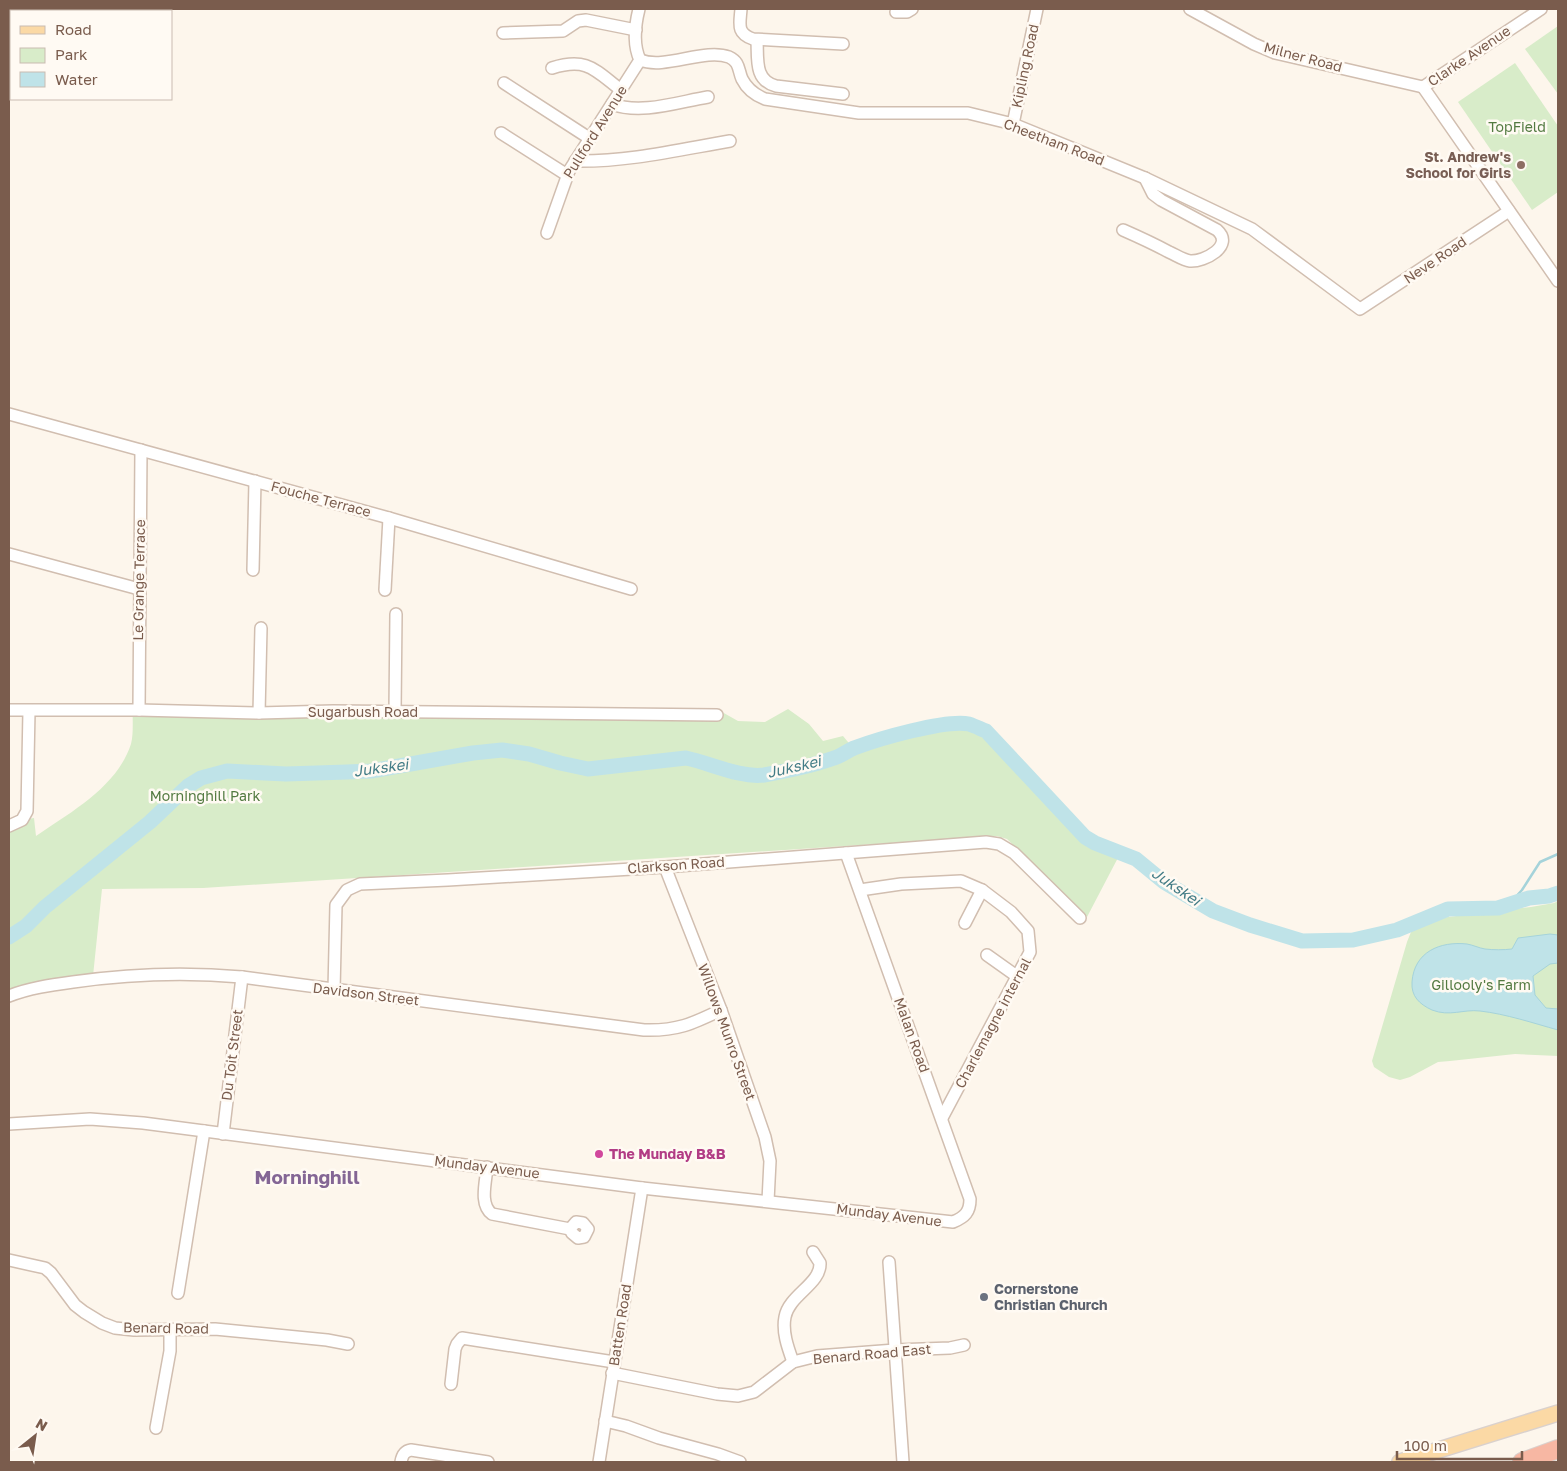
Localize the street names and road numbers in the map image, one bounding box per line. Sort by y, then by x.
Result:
street label: Kipling Road [1007,22,1042,109]
street label: Clarke Avenue [1424,22,1513,89]
street label: Milner Road [1262,38,1344,75]
street label: Pullford Avenue [559,82,630,181]
street label: Cheetham Road [1001,114,1107,169]
street label: Neve Road [1400,232,1469,287]
street label: Fouche Terrace [269,477,373,520]
street label: Le Grange Terrace [129,519,148,641]
street label: Sugarbush Road [308,703,418,720]
street label: Clarkson Road [627,853,725,876]
street label: Charlemagne internal [951,955,1034,1091]
street label: Willows Munro Street [695,961,760,1103]
street label: Davidson Street [312,979,420,1008]
street label: Malan Road [891,995,934,1075]
street label: Du Toit Street [217,1008,246,1102]
street label: Munday Avenue [433,1152,541,1181]
street label: Munday Avenue [835,1200,943,1229]
street label: Batten Road [605,1283,634,1367]
street label: Benard Road [123,1318,209,1337]
street label: Benard Road East [812,1340,932,1367]

